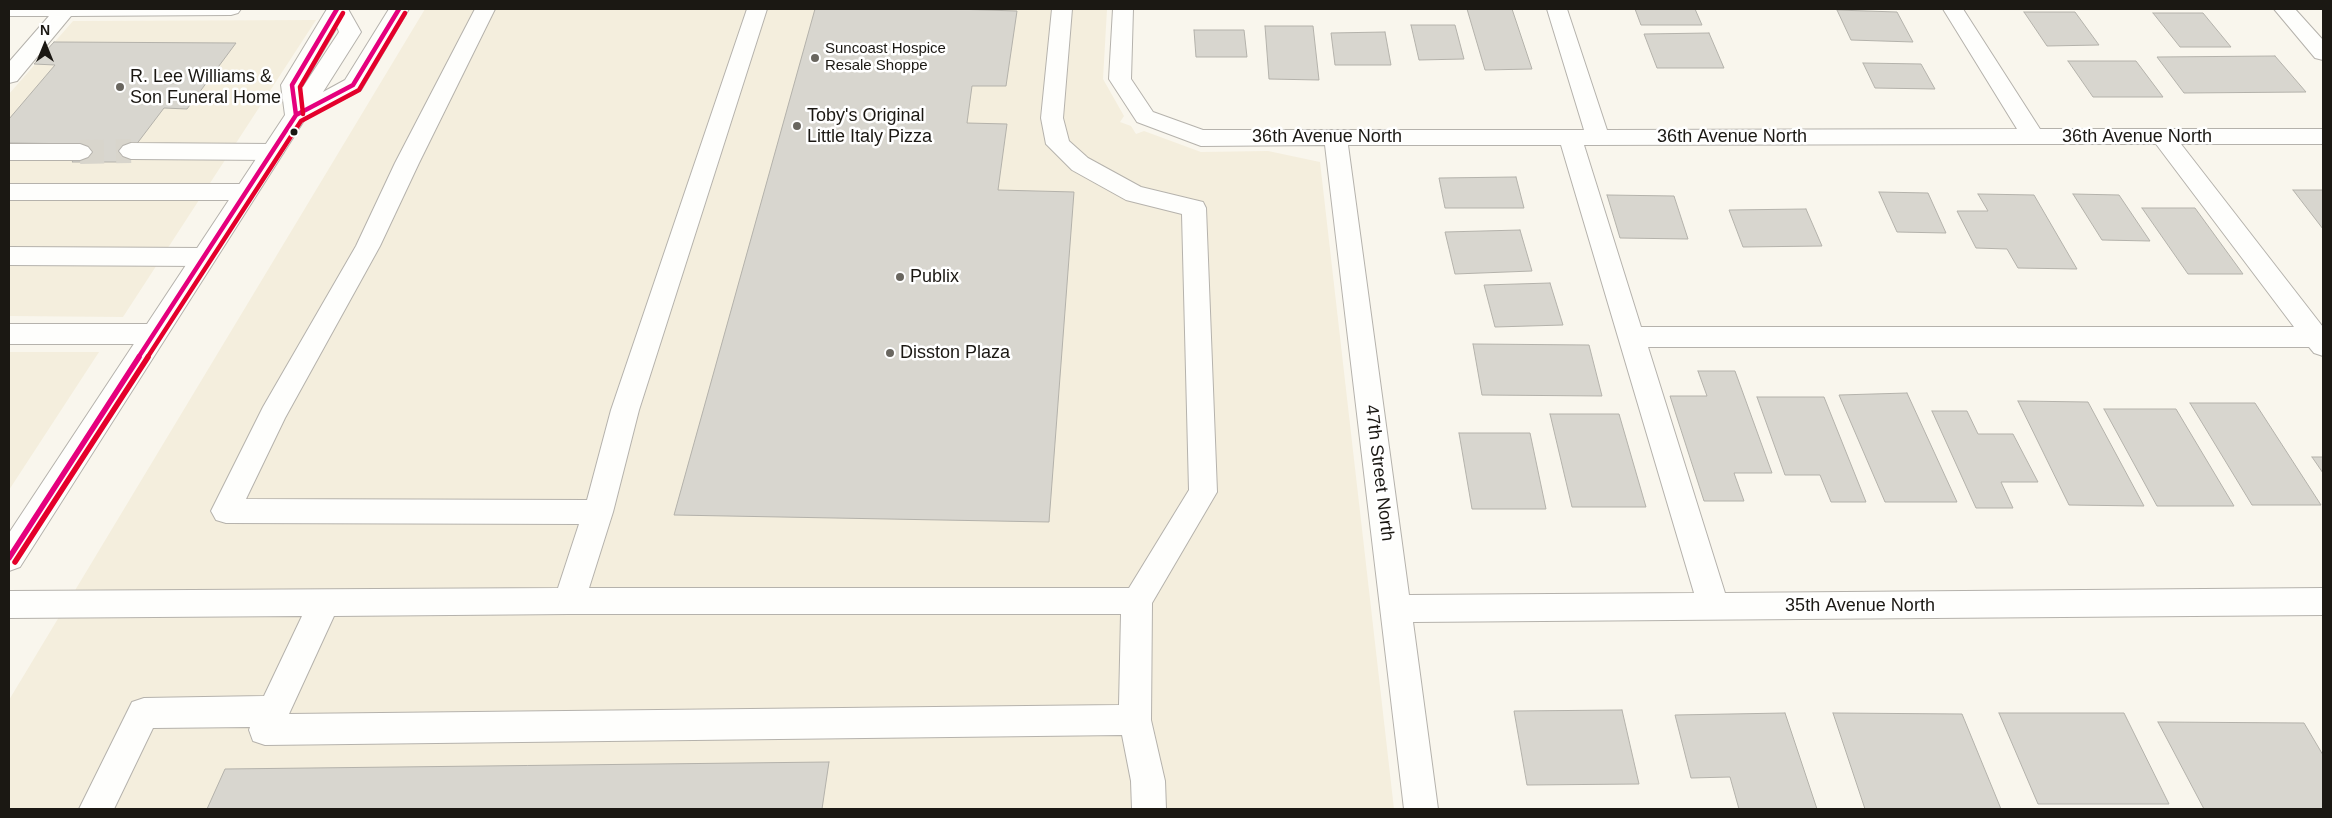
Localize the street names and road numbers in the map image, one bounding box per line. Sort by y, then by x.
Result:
street label: 36th Avenue North [1252,126,1402,148]
street label: 36th Avenue North [1657,126,1807,148]
street label: 36th Avenue North [2062,126,2212,148]
street label: 47th Street North [1360,404,1398,542]
street label: 35th Avenue North [1785,595,1935,617]

